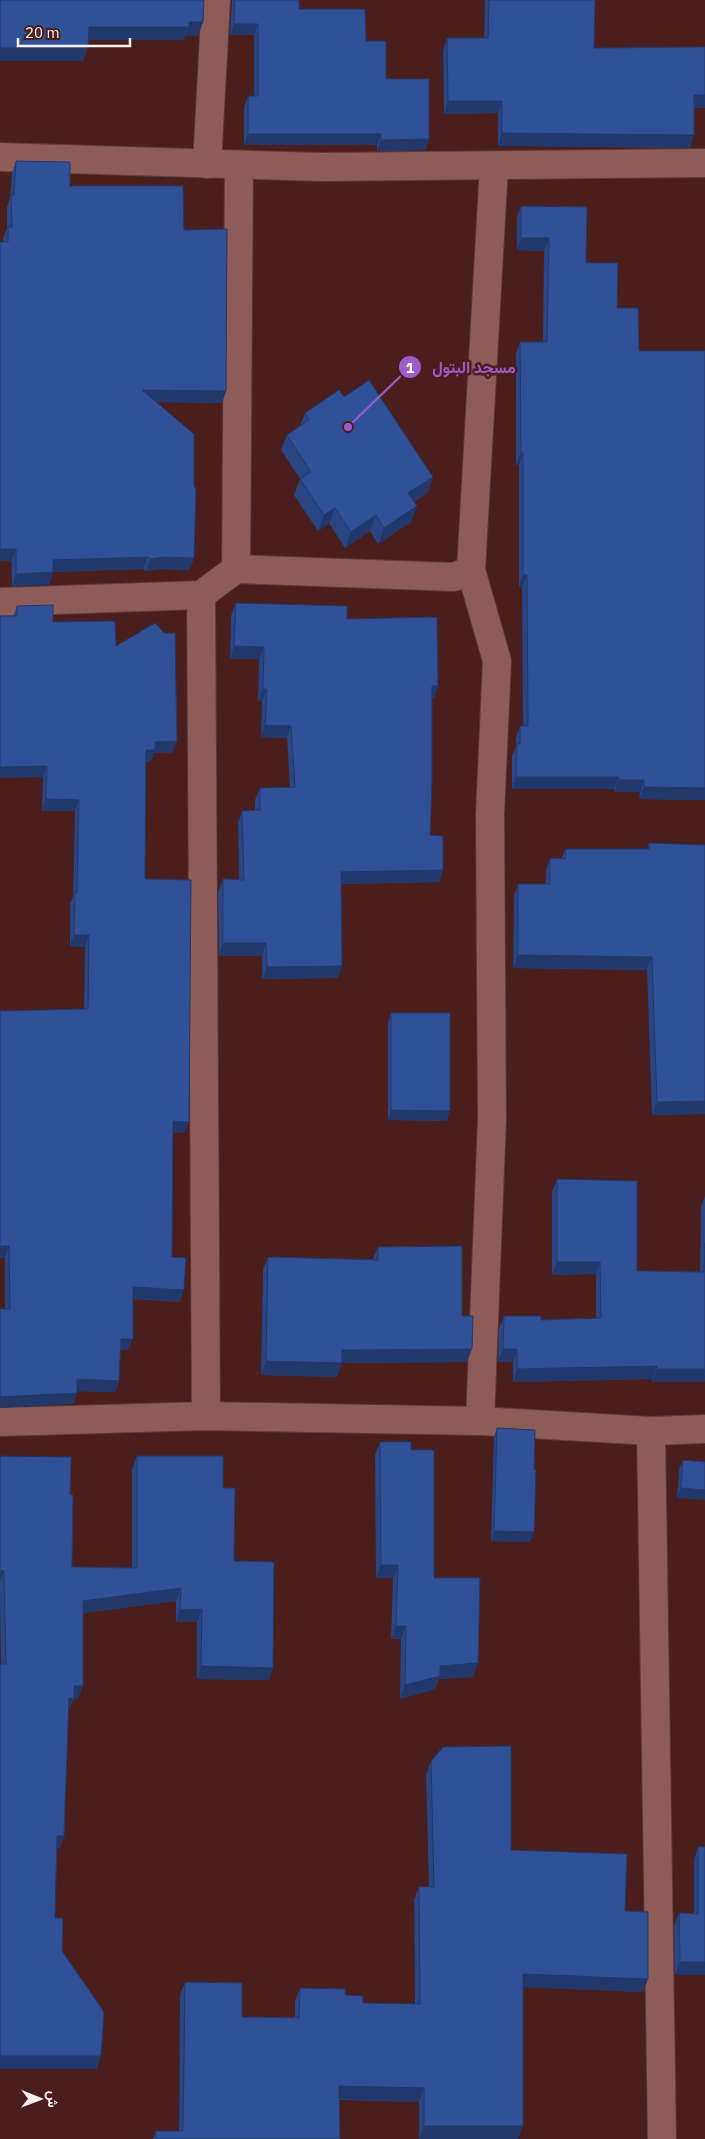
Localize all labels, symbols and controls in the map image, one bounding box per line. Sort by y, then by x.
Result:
scale bar [18,15,130,47]
text: 20 m [25,23,60,42]
callout: مسجد البتول [398,352,526,383]
text: مسجد البتول [432,357,516,378]
text: 1 [405,358,415,377]
north arrow [15,2074,65,2124]
text: ش [44,2091,62,2108]

